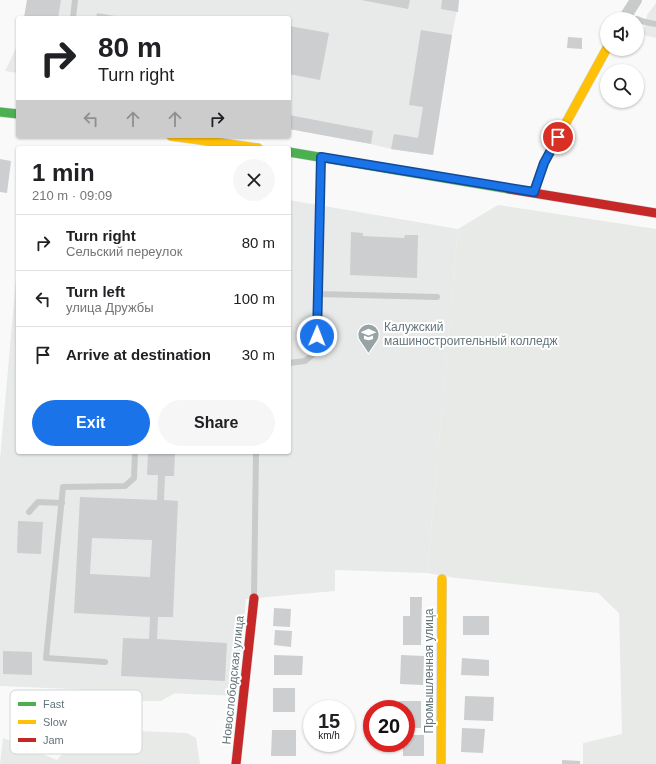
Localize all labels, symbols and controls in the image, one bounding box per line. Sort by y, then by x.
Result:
map controls [600,12,644,108]
button: sound [600,12,644,56]
icon: right [32,32,84,84]
text: 80 m [98,32,162,63]
button: search [600,64,644,108]
text: Turn right [98,65,174,85]
icon: left [80,108,102,130]
icon: ahead [122,108,144,130]
icon: ahead [164,108,186,130]
icon: right [206,108,228,130]
pin [541,120,575,154]
icon: arrive [547,126,569,148]
text: 1 min [32,159,95,186]
button: close [233,159,275,201]
text: 210 m · 09:09 [32,188,112,203]
text: Turn right [66,227,136,244]
icon: right [32,232,54,254]
text: 80 m [242,234,275,251]
text: Сельский переулок [66,244,182,259]
text: Turn left [66,283,125,300]
icon: left [32,288,54,310]
text: 100 m [233,290,275,307]
text: улица Дружбы [66,300,154,315]
position arrow [296,315,338,357]
place label: Калужский машиностроительный колледж [384,320,558,348]
school or university icon: Калужский машиностроительный колледж [355,321,381,354]
icon: arrive [32,344,54,366]
text: Arrive at destination [66,346,211,363]
text: 30 m [242,346,275,363]
button: Exit [32,400,150,446]
button: Share [158,400,275,446]
street label: Промышленная улица [422,608,436,733]
street label: Новослободская улица [219,615,247,745]
legend [10,690,142,754]
text: Fast [43,698,64,710]
speed limit sign: 20 [363,700,415,752]
text: 15 [318,710,340,732]
text: Slow [43,716,67,728]
text: km/h [318,730,340,741]
text: Jam [43,734,64,746]

